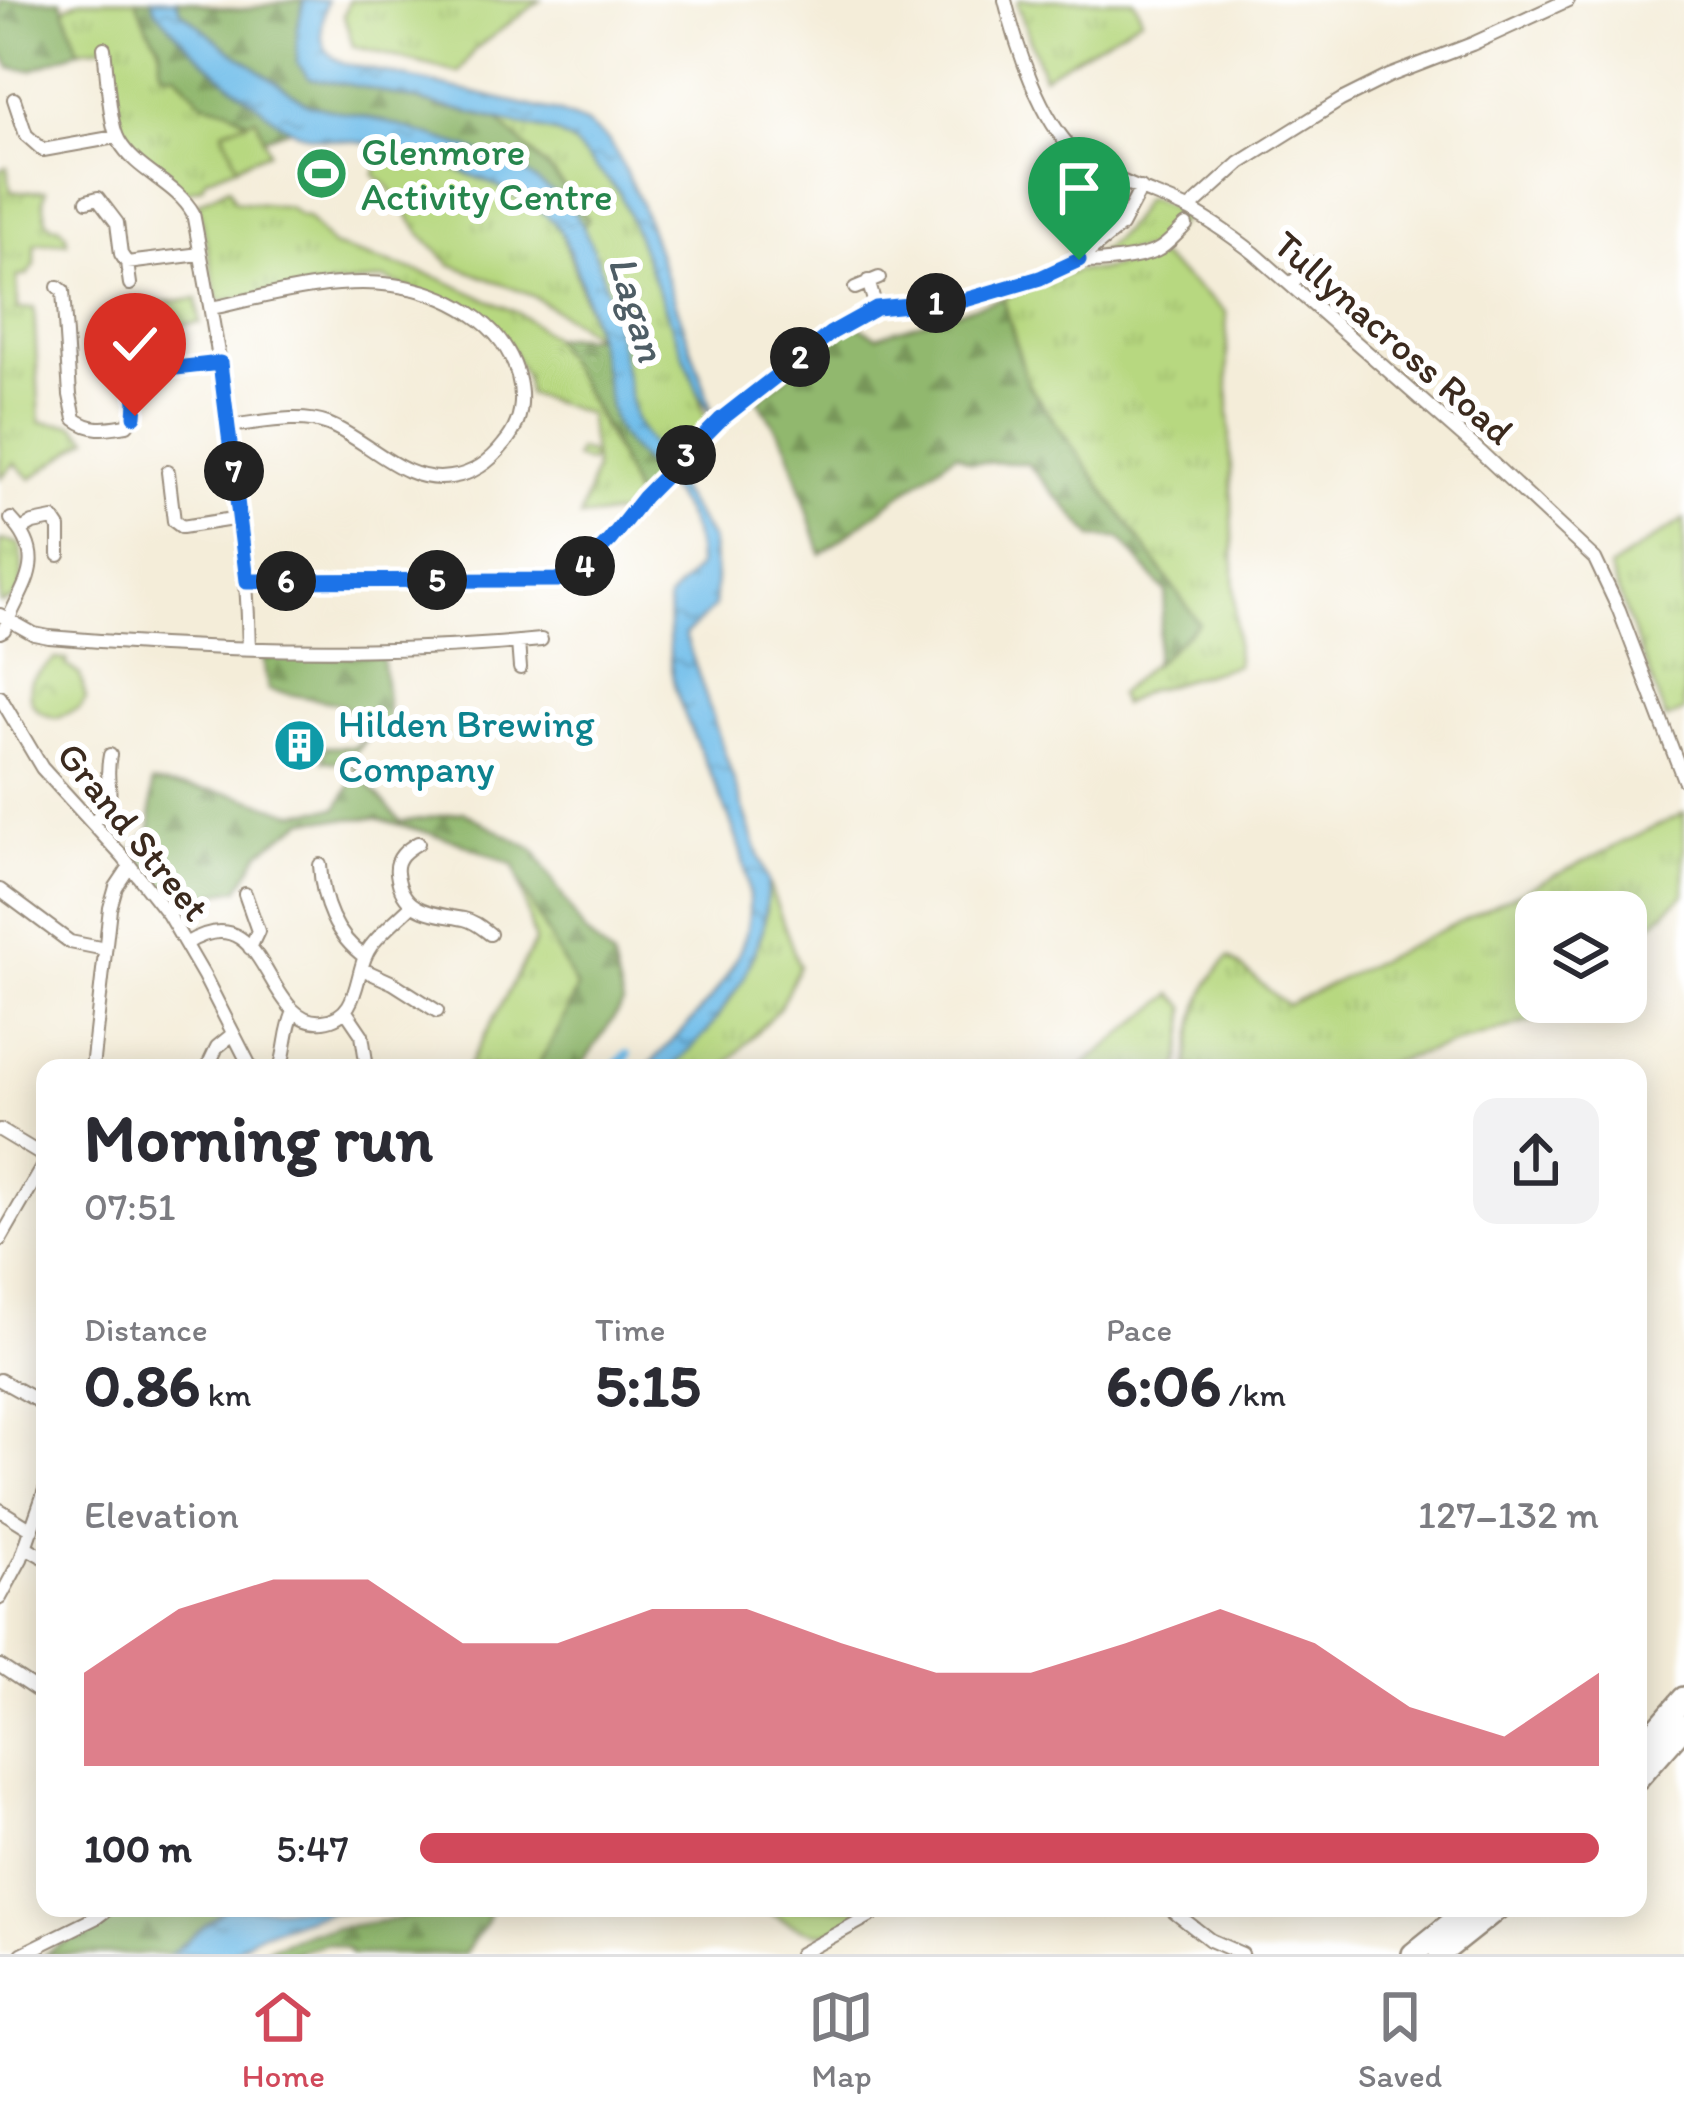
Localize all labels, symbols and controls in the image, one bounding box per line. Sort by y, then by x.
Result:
place label: Glenmore Activity Centre [361,128,613,220]
pin [1028,137,1130,260]
sports icon: Glenmore Activity Centre [294,145,350,201]
icon: arrive [1046,155,1112,221]
street label: Tullynacross Road [1264,220,1523,454]
water label: Lagan [597,249,678,368]
pin: 1 [906,273,966,333]
text: 1 [928,283,944,322]
pin [84,293,186,416]
icon: check [102,311,168,377]
pin: 2 [770,327,830,387]
text: 2 [791,337,809,376]
pin: 3 [656,425,716,485]
text: 3 [677,435,695,474]
pin: 7 [204,441,264,501]
text: 7 [226,451,242,490]
pin: 4 [555,536,615,596]
text: 4 [575,546,595,585]
pin: 5 [407,550,467,610]
pin: 6 [256,551,316,611]
text: 5 [428,560,446,599]
text: 6 [277,561,295,600]
place label: Hilden Brewing Company [338,700,594,792]
building icon: Hilden Brewing Company [271,717,327,773]
street label: Grand Street [47,732,220,930]
map controls [1515,891,1647,1023]
button: layers [1515,891,1647,1023]
text: Morning run [84,1098,433,1178]
button: share [1473,1098,1599,1224]
text: 07:51 [84,1183,176,1230]
text: Distance [84,1310,208,1349]
text: Time [595,1310,665,1349]
text: Pace [1106,1310,1172,1349]
text: 0.86 [84,1349,200,1421]
text: 5:15 [595,1349,701,1421]
text: 6:06 [1106,1349,1221,1421]
text: km [200,1375,251,1414]
text: /km [1221,1375,1286,1414]
text: Elevation [84,1491,239,1538]
text: 127–132 m [1418,1491,1599,1538]
text: 100 m [84,1825,192,1872]
text: 5:47 [276,1825,349,1872]
tab: Home [242,1984,325,2095]
tab: Map [808,1984,874,2095]
tab: Saved [1358,1984,1442,2095]

